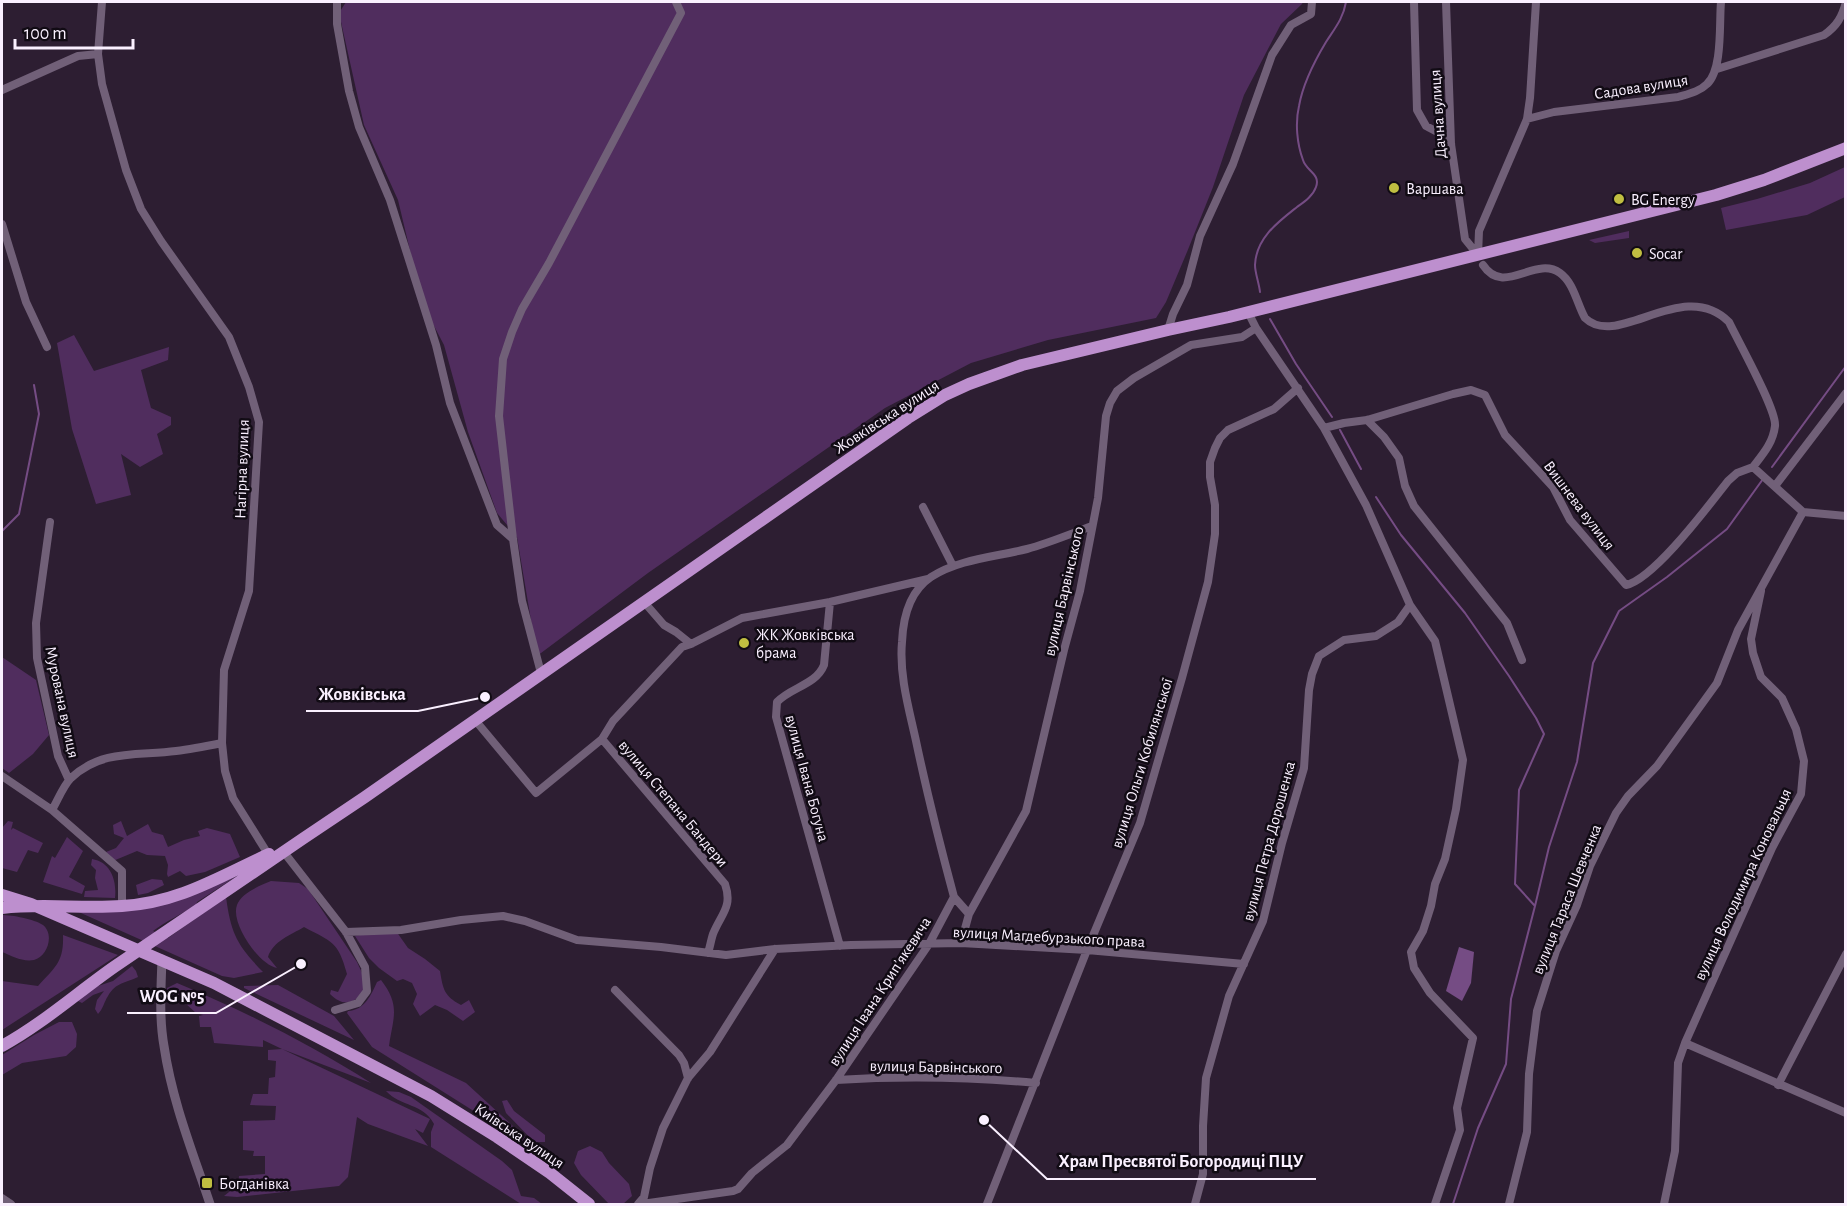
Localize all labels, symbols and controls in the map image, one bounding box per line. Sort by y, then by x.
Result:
scale bar [15,12,134,50]
text: 100 m [24,25,67,43]
street label: Дачна вулиця [1427,69,1450,159]
street label: Садова вулиця [1593,72,1689,103]
marker: Варшава [1387,181,1401,195]
place label: Варшава [1406,181,1464,197]
marker: BG Energy [1612,192,1626,206]
place label: BG Energy [1631,192,1695,209]
marker: Socar [1630,246,1644,260]
place label: Socar [1649,246,1683,262]
street label: Жовківська вулиця [831,377,942,458]
street label: Нагірна вулиця [232,419,253,519]
street label: Вишнева вулиця [1540,458,1618,554]
street label: вулиця Барвінського [1041,525,1088,658]
place label: ЖК Жовківська брама [756,627,855,661]
marker: ЖК Жовківська брама [737,636,751,650]
street label: Мурована вулиця [41,645,82,760]
callout: Жовківська [306,675,418,711]
street label: вулиця Ольги Кобилянської [1108,676,1176,851]
text: Жовківська [318,686,406,704]
street label: вулиця Івана Богуна [781,713,832,844]
street label: вулиця Степана Бандери [615,737,731,871]
street label: вулиця Петра Дорошенка [1240,760,1299,923]
street label: вулиця Володимира Коновальця [1691,786,1795,983]
street label: вулиця Тараса Шевченка [1529,822,1605,977]
street label: вулиця Івана Крипʼякевича [826,914,935,1070]
street label: вулиця Магдебурзького права [952,924,1145,951]
callout: WOG №5 [127,977,216,1013]
text: WOG №5 [139,988,205,1006]
street label: вулиця Барвінського [870,1058,1003,1077]
street label: Київська вулиця [471,1100,567,1172]
callout: Храм Пресвятої Богородиці ПЦУ [1047,1143,1316,1179]
text: Храм Пресвятої Богородиці ПЦУ [1059,1153,1304,1171]
marker: Богданівка [200,1176,214,1190]
place label: Богданівка [219,1176,289,1192]

